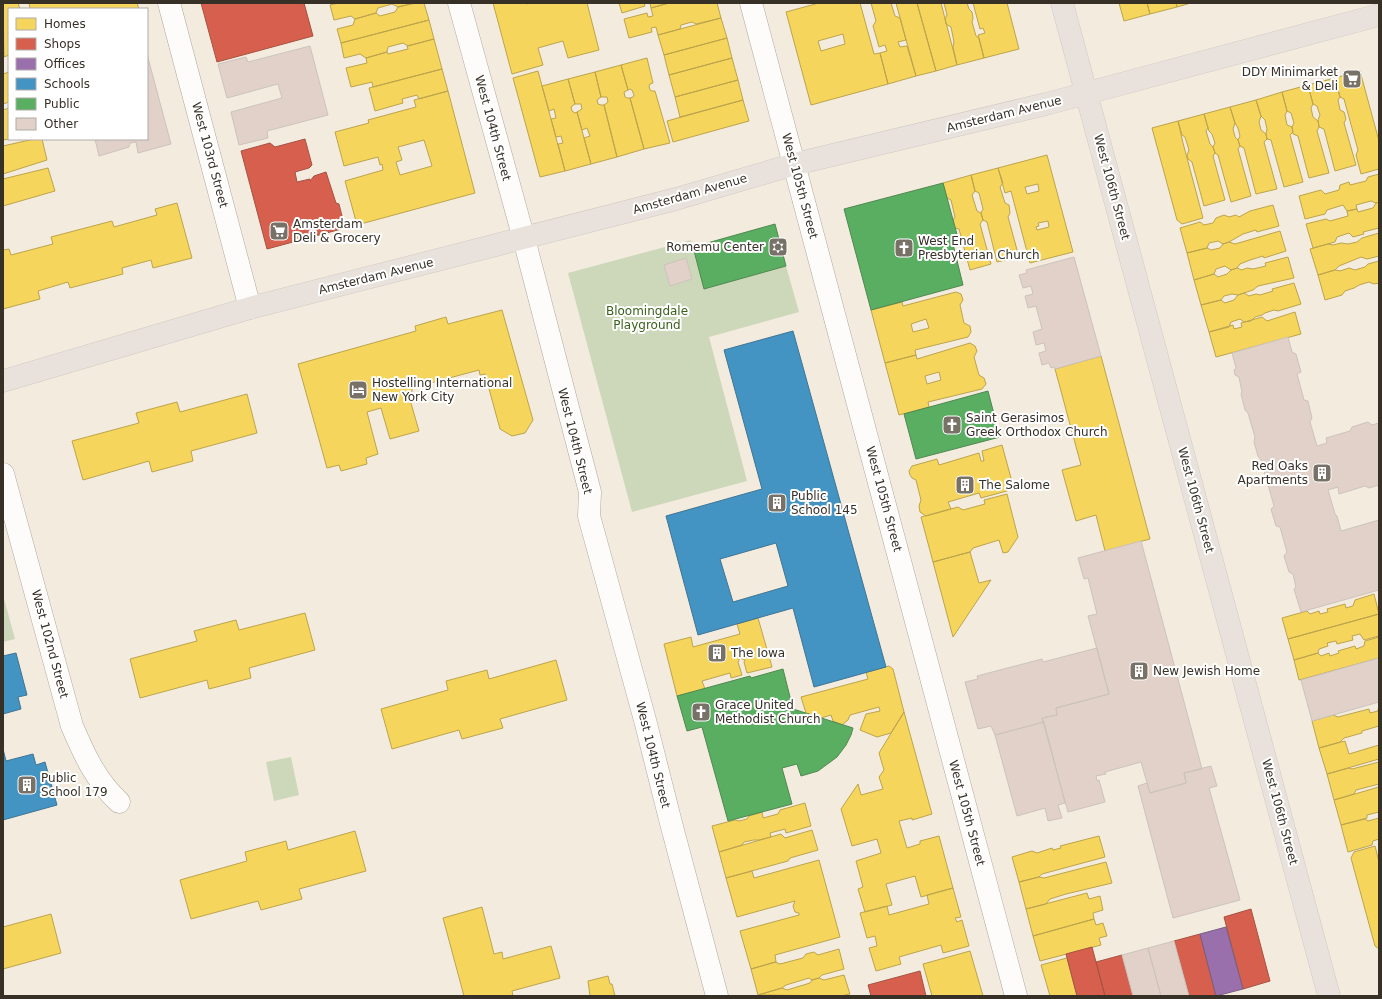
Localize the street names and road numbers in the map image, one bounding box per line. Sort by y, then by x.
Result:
street label: West 104th Street [472,74,514,183]
street label: Amsterdam Avenue [945,93,1063,135]
street label: West 103rd Street [189,101,231,210]
street label: West 105th Street [779,132,821,241]
street label: West 106th Street [1091,133,1133,242]
street label: Amsterdam Avenue [631,171,749,217]
street label: Amsterdam Avenue [317,255,435,297]
street label: West 104th Street [555,387,595,496]
street label: West 105th Street [863,445,905,554]
street label: West 106th Street [1175,446,1217,555]
street label: West 102nd Street [29,588,71,700]
street label: West 104th Street [633,701,673,810]
street label: West 106th Street [1259,758,1301,867]
street label: West 105th Street [946,759,988,868]

